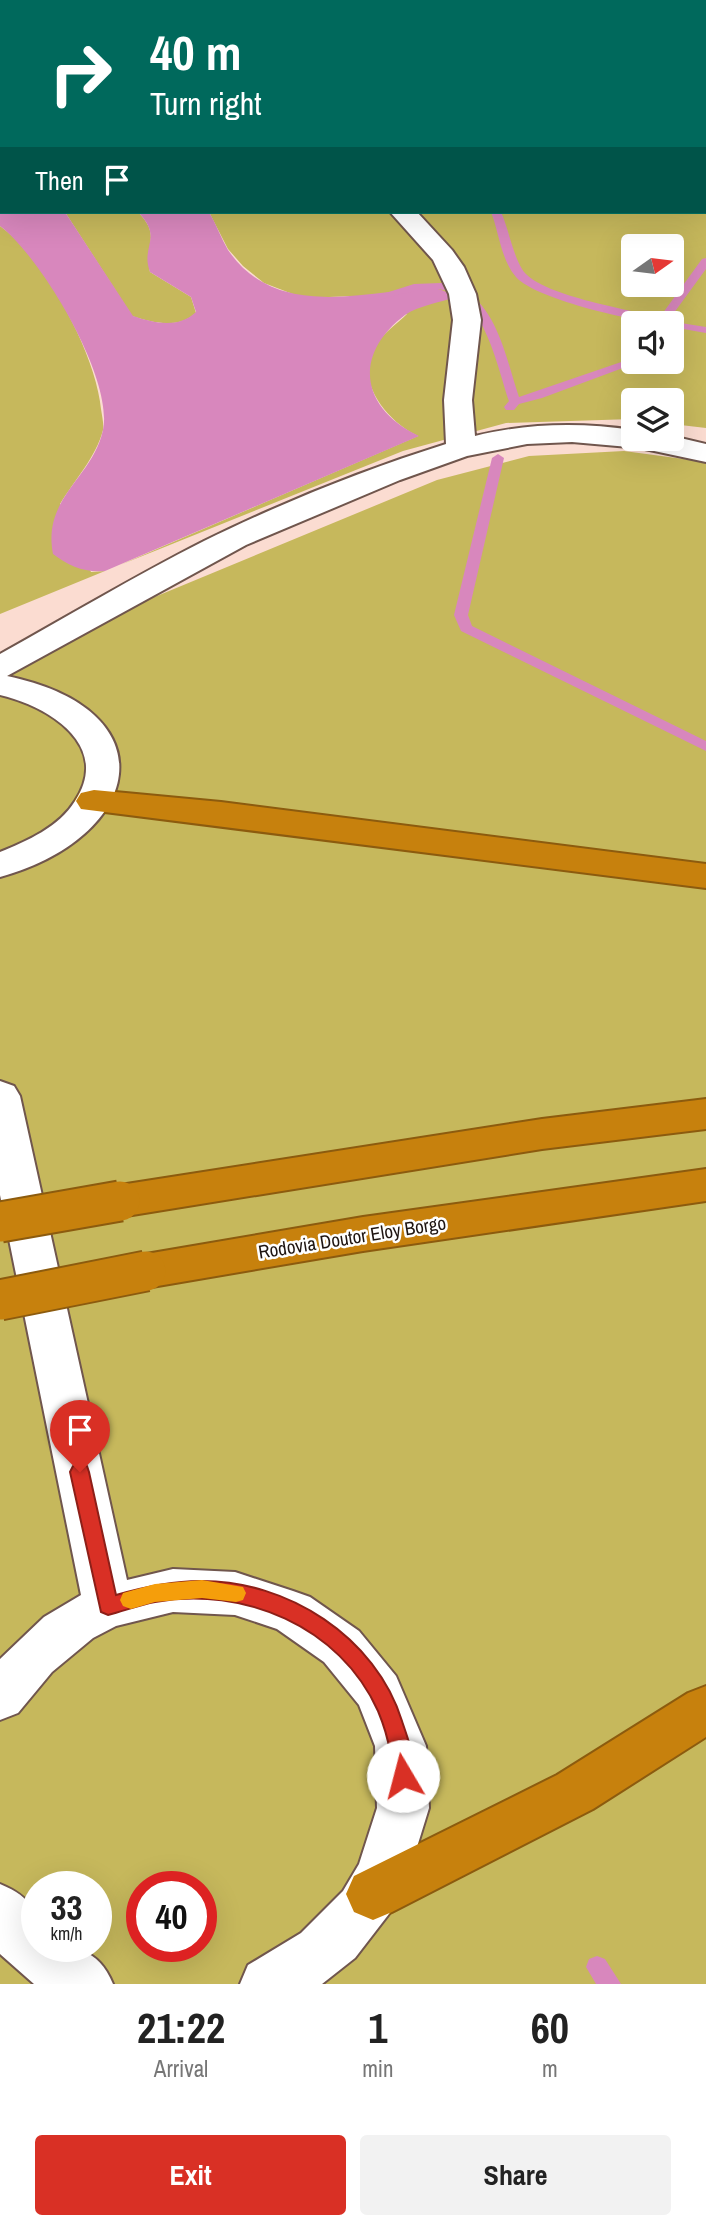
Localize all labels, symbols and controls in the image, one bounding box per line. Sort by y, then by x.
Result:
text: 40 m [150,19,242,85]
icon: right [35,28,126,119]
text: Turn right [150,82,262,125]
icon: arrive [98,161,136,199]
text: Then [35,163,84,198]
north arrow [621,234,684,298]
map controls [621,234,684,451]
button: sound [621,311,684,374]
button: layers [621,388,684,451]
street label: Rodovia Doutor Eloy Borgo [256,1209,448,1265]
pin [50,1400,110,1472]
icon: arrive [61,1411,99,1449]
position arrow [366,1739,440,1813]
speed limit sign: 40 [126,1871,217,1962]
text: 33 [51,1884,82,1931]
text: km/h [51,1921,83,1946]
text: 21:22 [137,2000,225,2056]
text: 1 [368,2000,387,2056]
text: 60 [531,2000,569,2056]
text: Arrival [154,2053,208,2084]
text: min [362,2053,394,2084]
text: m [542,2053,558,2084]
button: Exit [35,2135,346,2215]
button: Share [360,2135,671,2215]

